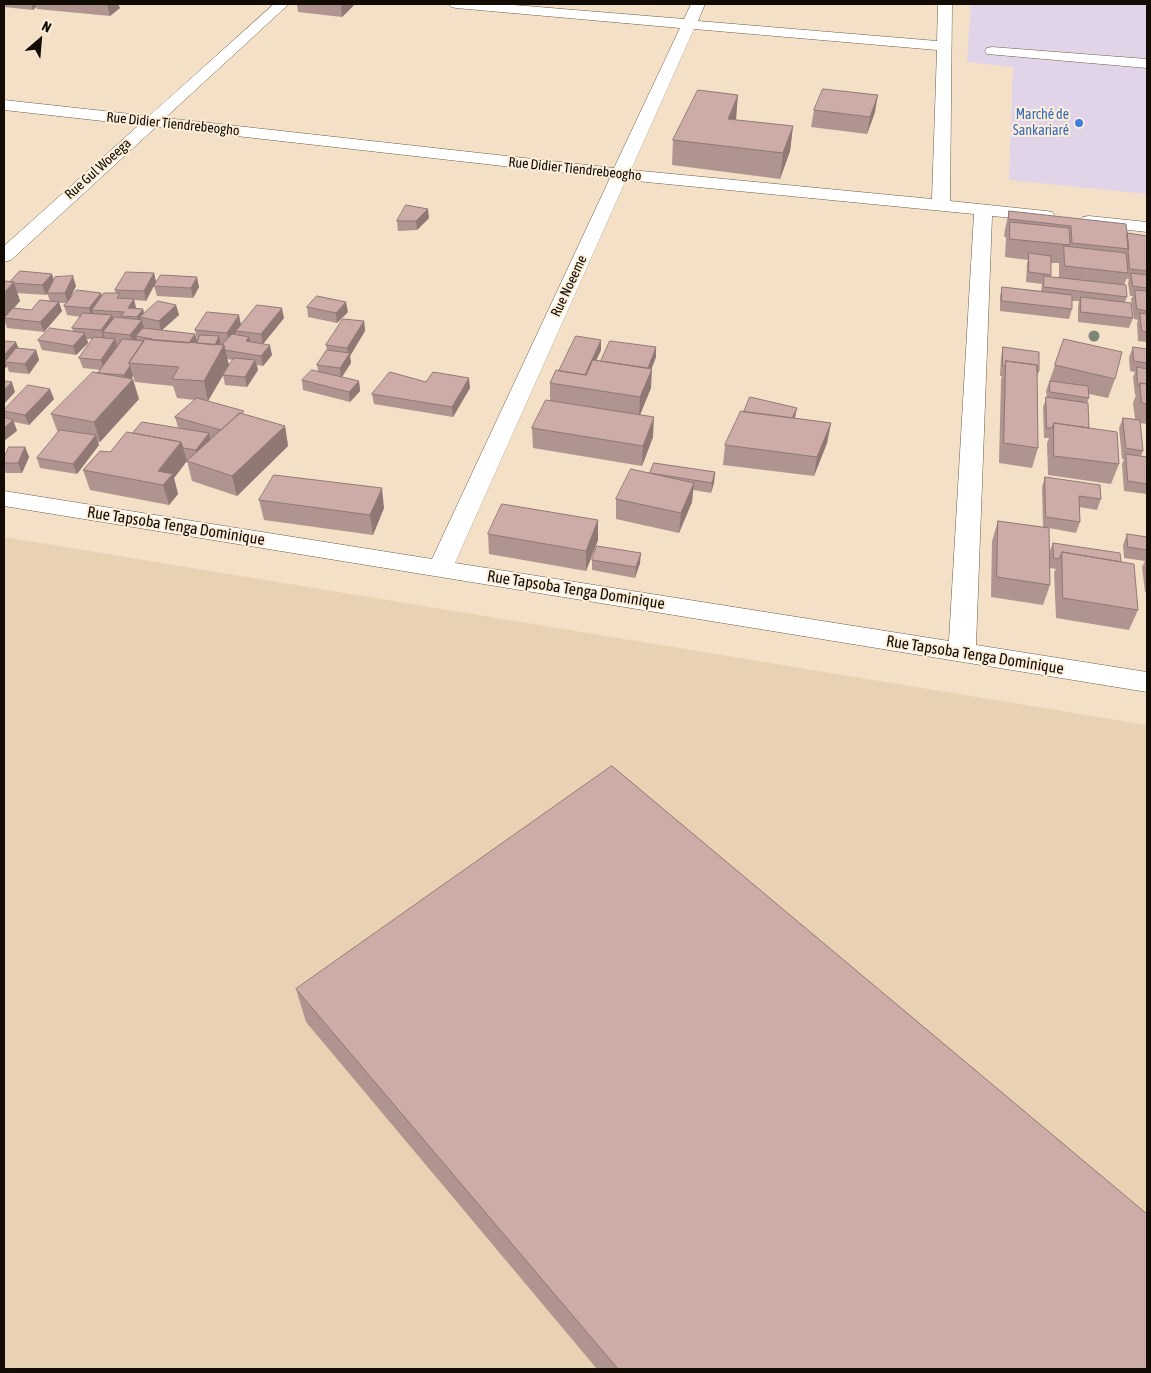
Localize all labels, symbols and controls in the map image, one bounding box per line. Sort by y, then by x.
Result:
north arrow [15,15,65,65]
text: N [39,18,54,36]
place label: Marché de Sankariaré [1013,107,1069,140]
street label: Rue Didier Tiendrebeogho [106,109,240,139]
marker: Marché de Sankariaré [1073,117,1085,129]
street label: Rue Gul Woeega [62,135,134,203]
street label: Rue Didier Tiendrebeogho [508,154,642,184]
street label: Rue Noeeme [547,253,591,319]
street label: Rue Tapsoba Tenga Dominique [86,502,266,550]
street label: Rue Tapsoba Tenga Dominique [486,566,666,614]
street label: Rue Tapsoba Tenga Dominique [885,631,1065,679]

